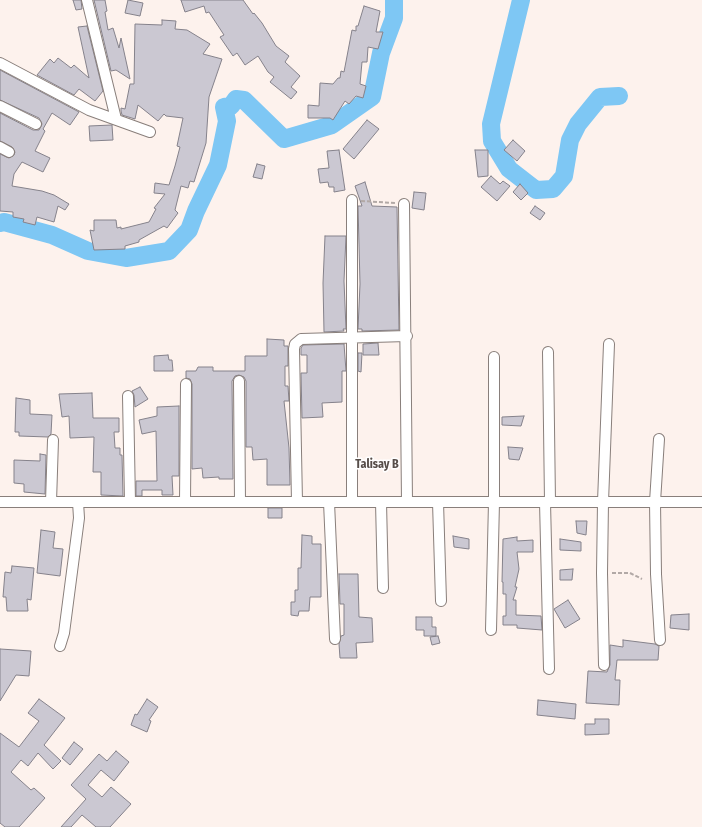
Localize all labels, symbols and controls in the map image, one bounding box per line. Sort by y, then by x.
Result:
district label: Talisay B [355,458,399,472]

